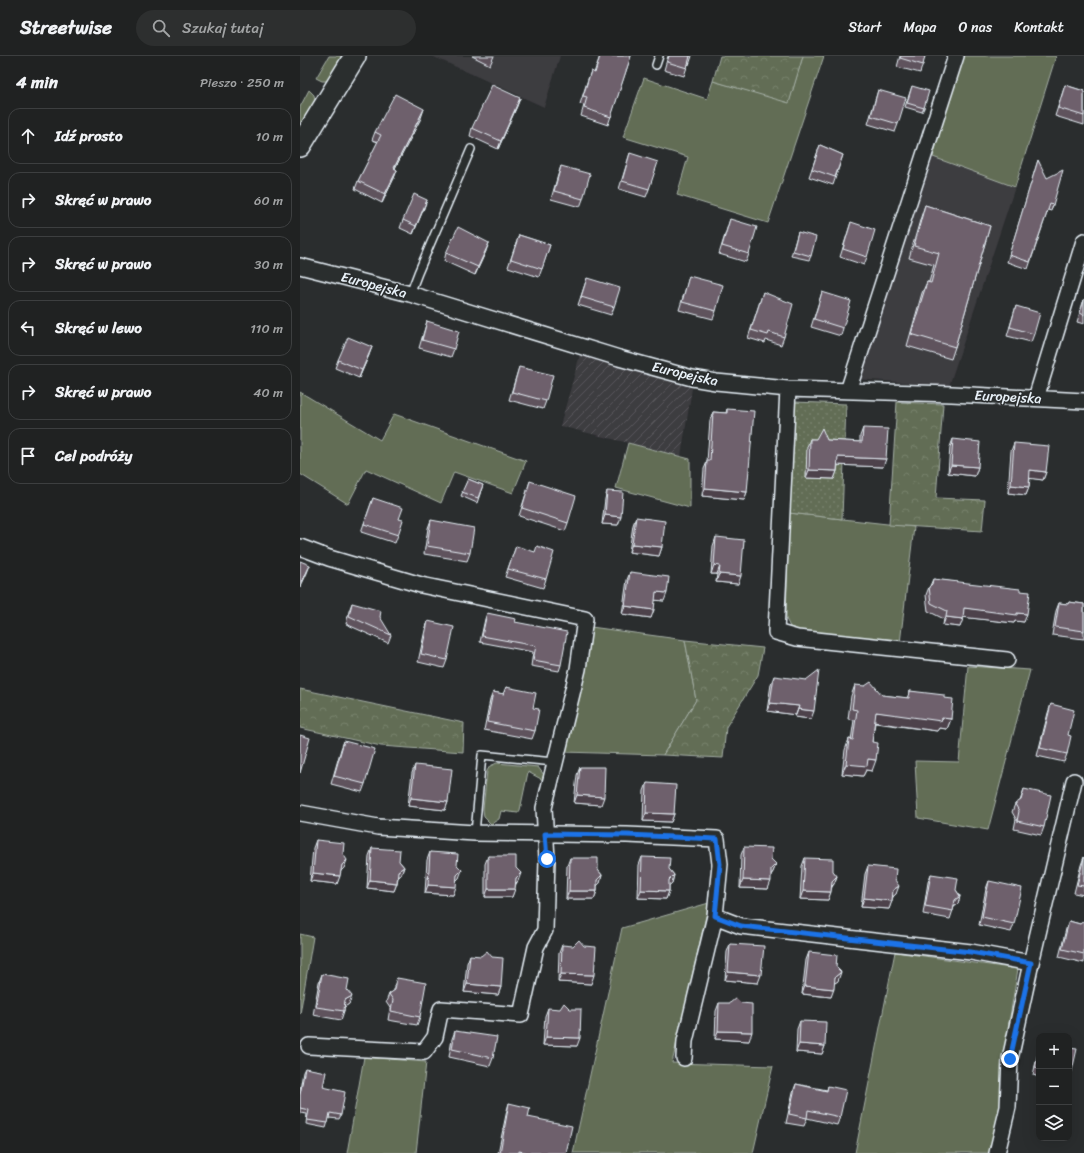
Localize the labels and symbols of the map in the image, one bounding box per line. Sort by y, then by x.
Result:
street label: Europejska [338,264,410,306]
street label: Europejska [649,354,721,394]
street label: Europejska [974,383,1042,411]
route start [538,850,556,868]
route end [1001,1050,1019,1068]

